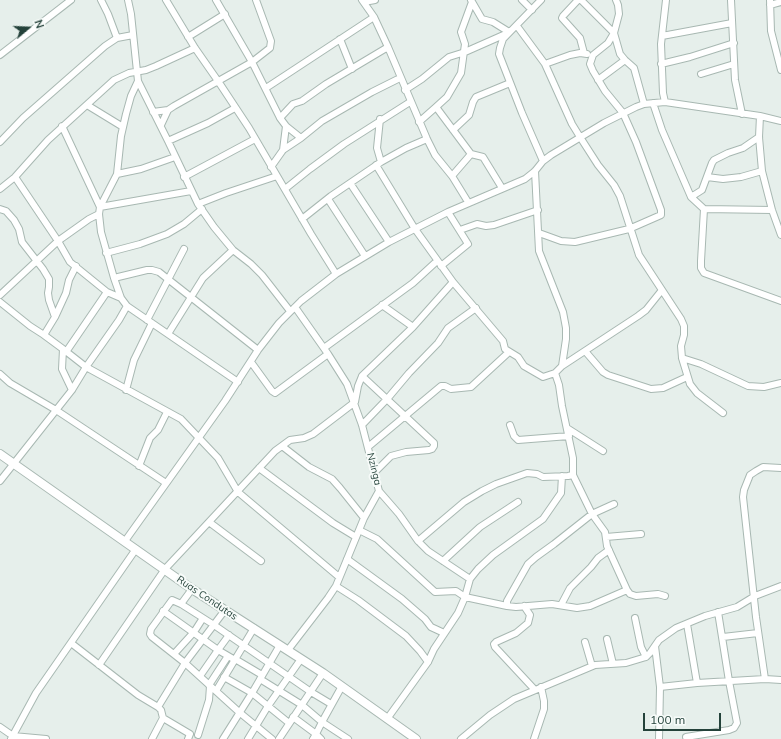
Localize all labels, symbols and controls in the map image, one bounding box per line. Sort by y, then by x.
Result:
north arrow [8,8,48,48]
text: N [31,18,47,30]
street label: Nzinga [364,452,384,486]
street label: Ruas Condutas [174,573,240,623]
scale bar [645,705,723,731]
text: 100 m [650,712,685,727]

